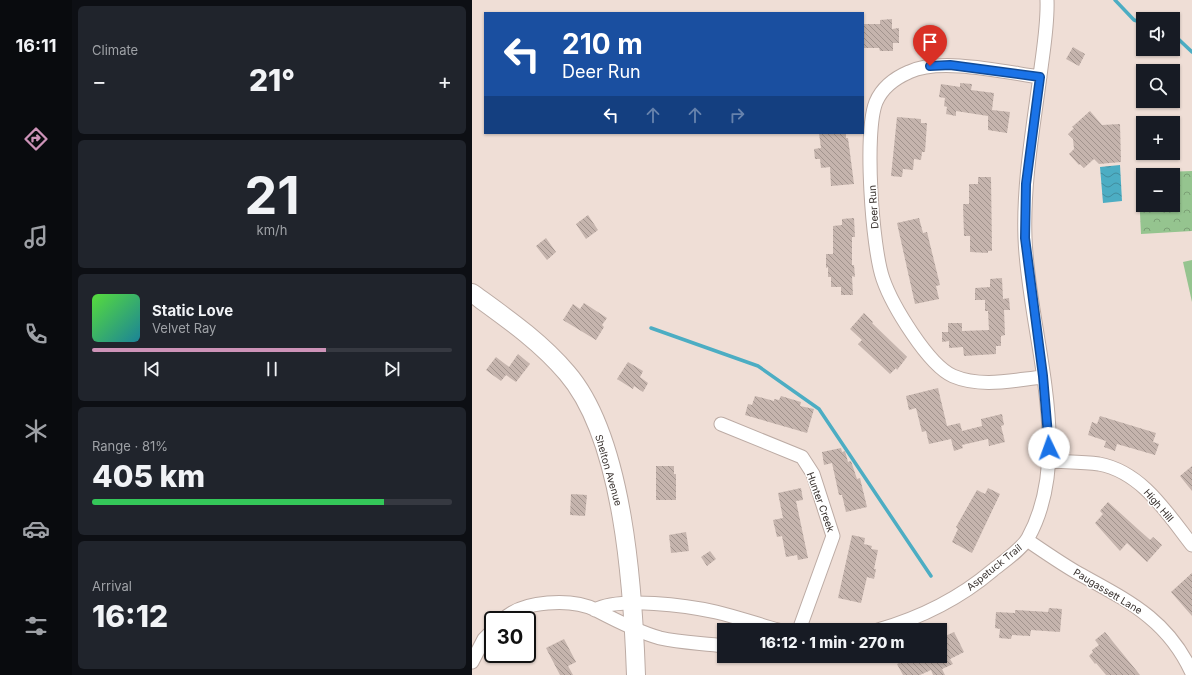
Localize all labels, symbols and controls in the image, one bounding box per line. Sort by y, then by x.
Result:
map controls [1136,12,1180,212]
button: sound [1136,12,1180,56]
pin [913,25,947,66]
text: 210 m [562,27,643,61]
icon: left [496,28,548,80]
icon: arrive [919,31,941,53]
text: 16:11 [16,35,56,56]
text: Climate [92,42,138,58]
text: Deer Run [562,61,641,82]
text: 21° [249,62,295,98]
button: search [1136,64,1180,108]
text: − [92,68,107,94]
text: + [437,68,452,94]
icon: left [600,104,622,126]
icon: ahead [642,104,664,126]
icon: ahead [684,104,706,126]
icon: right [726,104,748,126]
button: + [1136,116,1180,160]
icon: directions [22,125,50,153]
text: 21 [244,164,300,227]
button: − [1136,168,1180,212]
street label: Deer Run [865,185,881,229]
text: km/h [257,222,287,238]
icon: music [22,223,50,251]
text: Static Love [152,301,233,320]
icon: phone [22,320,50,348]
text: Velvet Ray [152,320,216,336]
icon: previous [141,358,163,380]
icon: pause [261,358,283,380]
icon: next [381,358,403,380]
icon: climate [22,417,50,445]
position arrow [1028,427,1070,469]
street label: Shelton Avenue [593,433,625,507]
text: Range · 81% [92,438,168,454]
text: 405 km [92,458,205,494]
street label: Hunter Creek [805,470,838,534]
street label: High Hill [1142,486,1176,524]
icon: car [22,515,50,543]
street label: Aspetuck Trail [964,541,1024,593]
street label: Paugassett Lane [1071,566,1145,616]
text: Arrival [92,578,132,594]
text: 16:12 [92,598,168,634]
speed limit sign: 30 [484,611,536,663]
icon: filters [22,612,50,640]
text: 16:12 · 1 min · 270 m [759,633,905,652]

